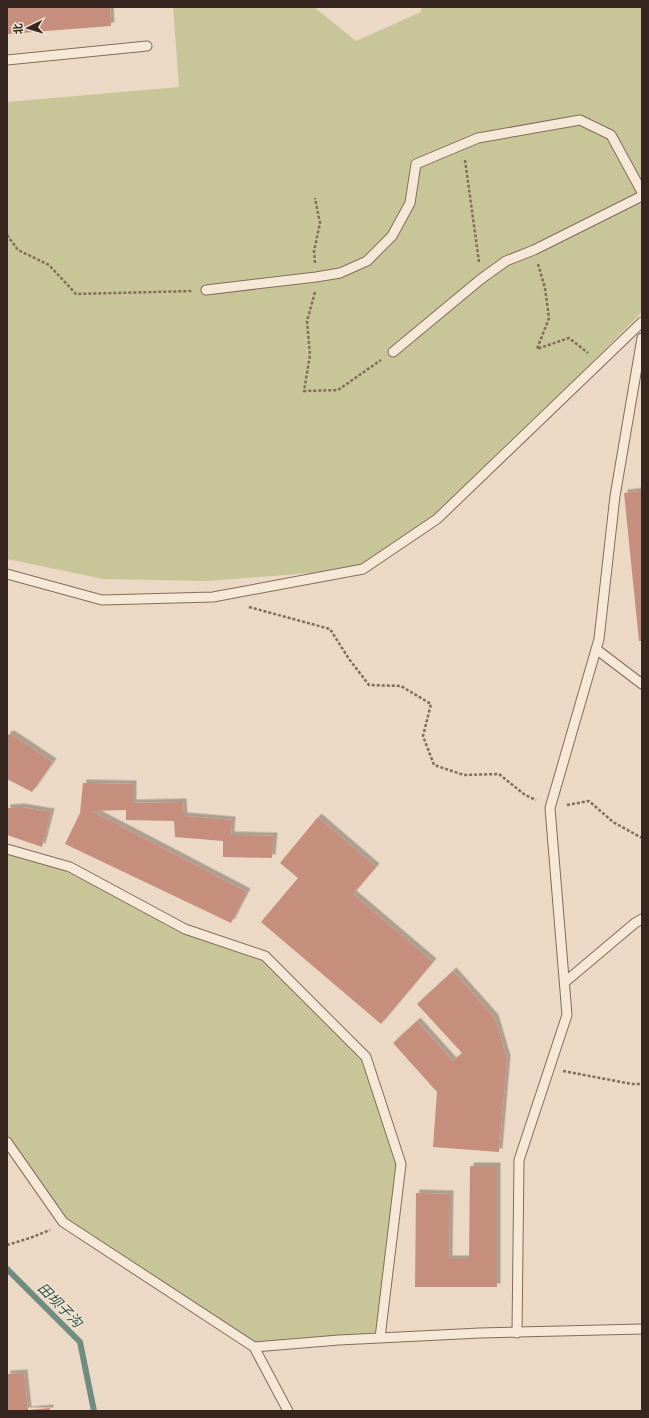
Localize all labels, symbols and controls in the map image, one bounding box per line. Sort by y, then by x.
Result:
north arrow [8,8,48,48]
text: 北 [10,23,27,35]
water label: 田坝子沟 [32,1278,88,1334]

